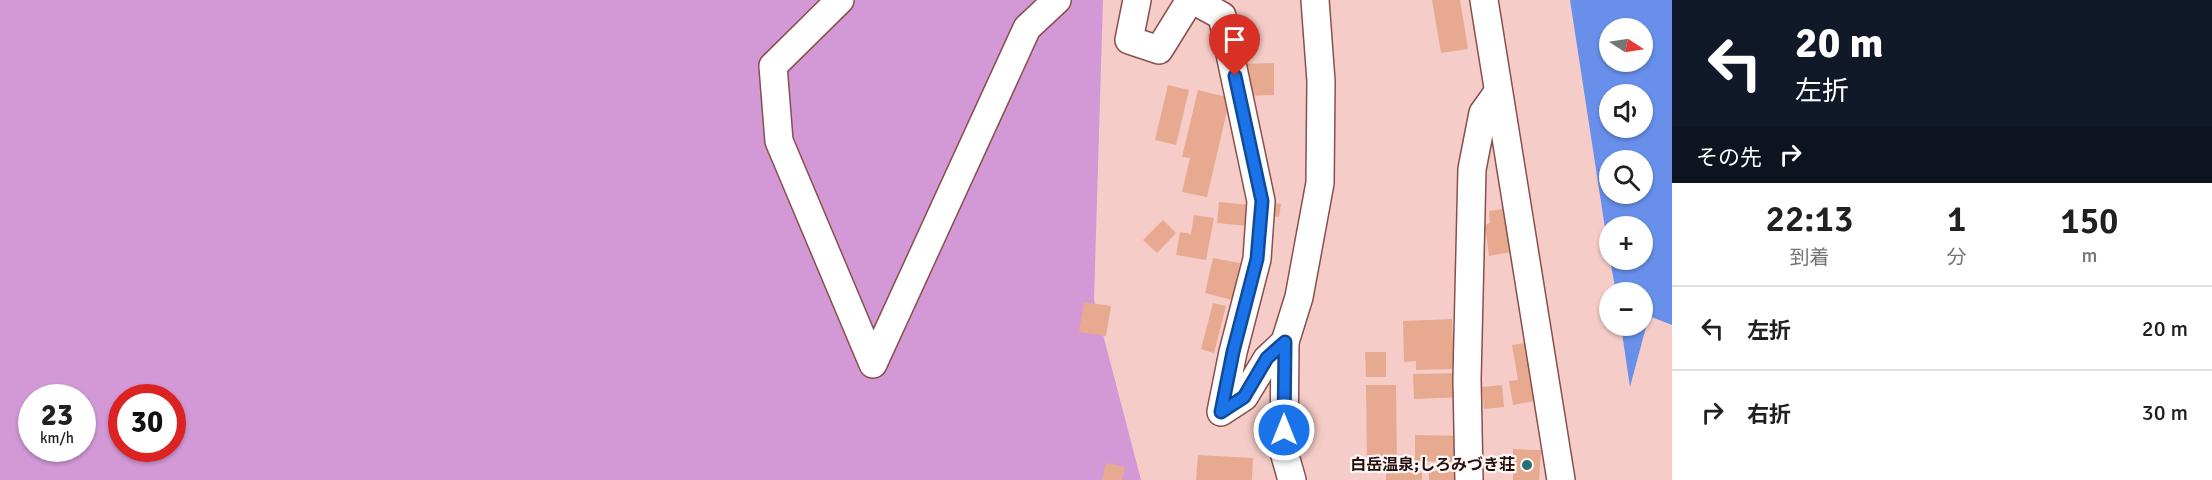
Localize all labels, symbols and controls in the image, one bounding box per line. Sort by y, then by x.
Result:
pin [1209,14,1260,76]
north arrow [1599,18,1653,72]
map controls [1599,18,1653,336]
text: 20 m [1795,18,1884,69]
icon: arrive [1218,23,1251,56]
icon: left [1696,24,1774,102]
text: 左折 [1795,75,1849,108]
button: sound [1599,84,1653,138]
icon: right [1774,138,1807,171]
text: その先 [1696,144,1762,171]
button: search [1599,150,1653,204]
text: 22:13 [1765,197,1853,242]
text: 1 [1947,197,1967,242]
text: 150 [2060,199,2119,244]
button: + [1599,216,1653,270]
text: m [2081,243,2097,268]
text: 到着 [1789,245,1829,270]
text: 分 [1947,245,1967,270]
button: − [1599,282,1653,336]
icon: left [1696,312,1729,345]
text: 20 m [2142,315,2188,342]
text: 左折 [1747,317,1791,344]
speed limit sign: 30 [108,384,186,462]
icon: right [1696,396,1729,429]
text: 23 [41,397,73,434]
position arrow [1252,398,1316,462]
text: 30 m [2142,399,2188,426]
text: 右折 [1747,401,1791,428]
text: km/h [40,429,74,447]
place label: 白岳温泉;しろみづき荘 [1350,455,1515,475]
marker: 白岳温泉;しろみづき荘 [1520,458,1534,472]

